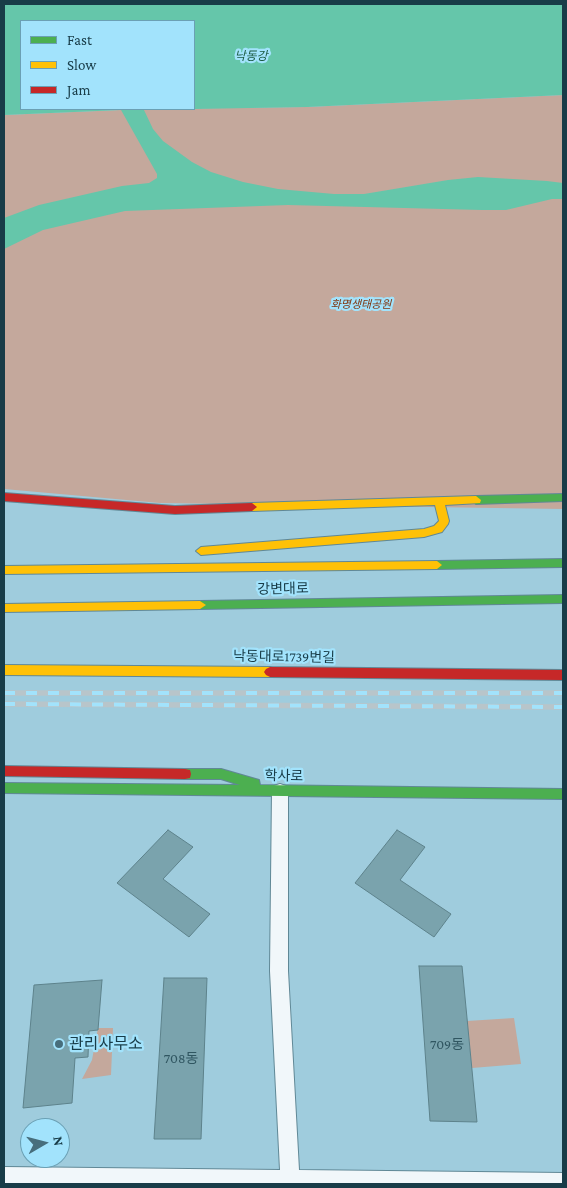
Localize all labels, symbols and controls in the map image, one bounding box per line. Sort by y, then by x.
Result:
legend [20,20,195,110]
text: Fast [67,32,92,48]
water label: 낙동강 [234,49,268,63]
text: Slow [67,57,96,73]
text: Jam [67,82,90,98]
park label: 화명생태공원 [331,298,391,312]
street label: 강변대로 [257,580,309,598]
street label: 낙동대로1739번길 [233,648,335,666]
street label: 학사로 [265,767,303,785]
place label: 관리사무소 [69,1034,143,1054]
house number: 709동 [430,1037,464,1053]
marker: 관리사무소 [53,1038,65,1050]
house number: 708동 [164,1051,198,1067]
north arrow [20,1118,70,1168]
text: N [50,1135,67,1147]

